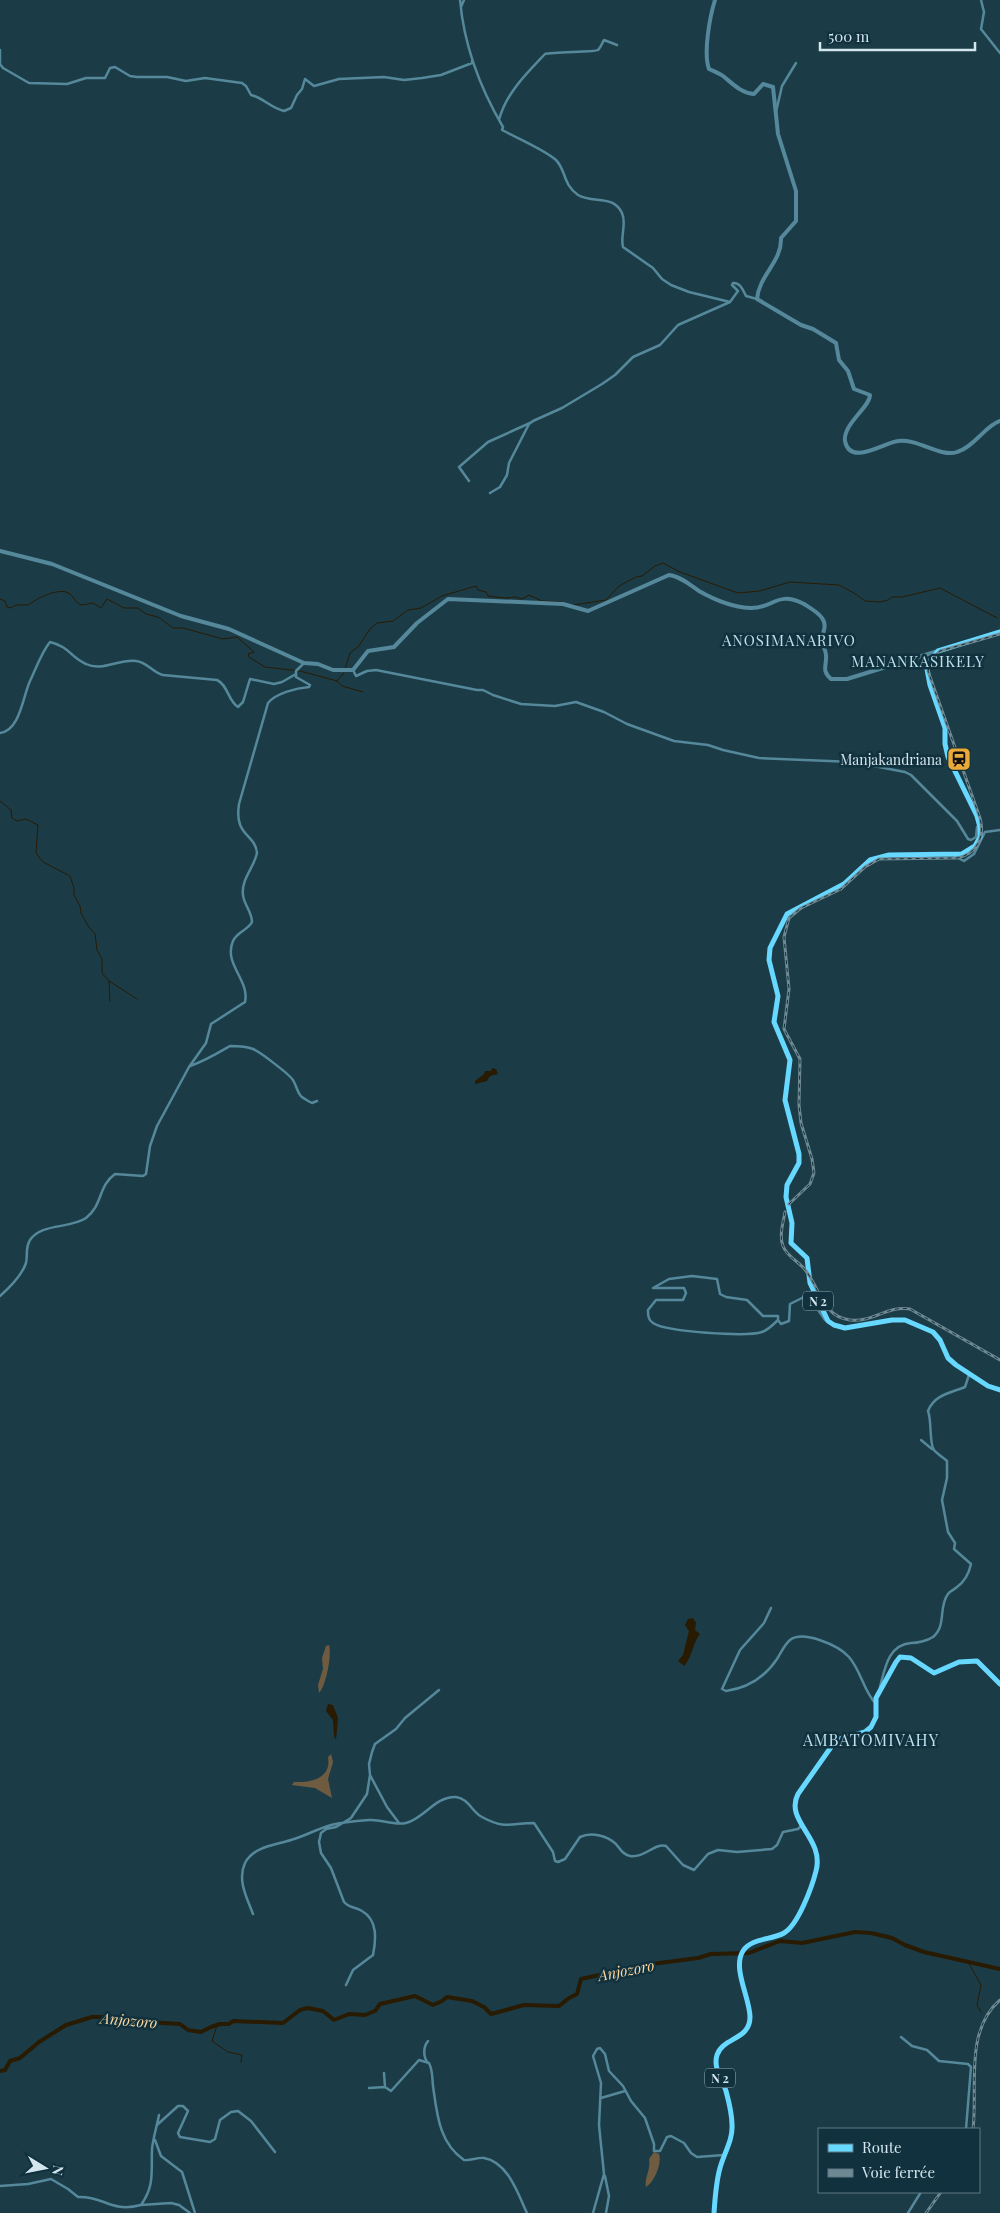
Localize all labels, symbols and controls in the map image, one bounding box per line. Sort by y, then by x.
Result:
scale bar [820,20,975,52]
text: 500 m [828,26,870,46]
district label: ANOSIMANARIVO [721,630,856,650]
district label: MANANKASIKELY [851,651,985,671]
station icon: Manjakandriana [946,746,972,772]
place label: Manjakandriana [840,750,942,769]
road number: N 2 [803,1292,833,1310]
district label: AMBATOMIVAHY [802,1729,939,1750]
water label: Anjozoro [594,1955,656,1986]
water label: Anjozoro [98,2007,158,2032]
road number: N 2 [705,2068,735,2088]
legend [818,2128,980,2193]
text: Route [862,2137,902,2157]
north arrow [20,2143,70,2193]
text: Voie ferrée [861,2162,935,2182]
text: N [48,2164,69,2177]

